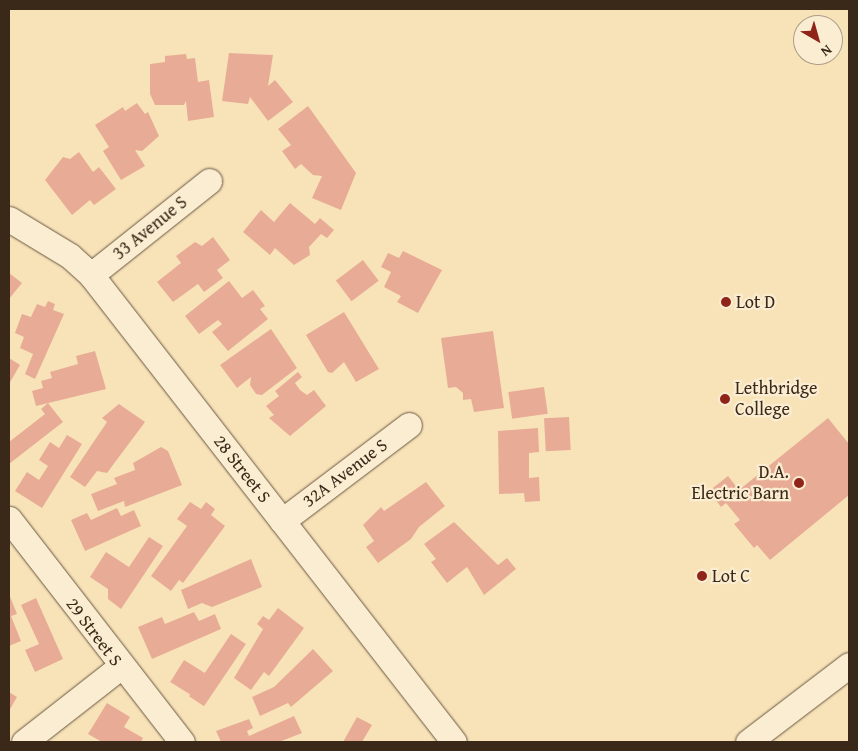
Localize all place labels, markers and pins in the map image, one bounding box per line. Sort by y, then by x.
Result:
place label: Lot D [736,291,775,313]
marker: Lot D [720,296,732,308]
place label: Lethbridge College [735,378,817,420]
marker: Lethbridge College [719,393,731,405]
place label: D.A. Electric Barn [691,462,789,504]
marker: D.A. Electric Barn [793,477,805,489]
place label: Lot C [712,565,750,587]
marker: Lot C [696,570,708,582]

